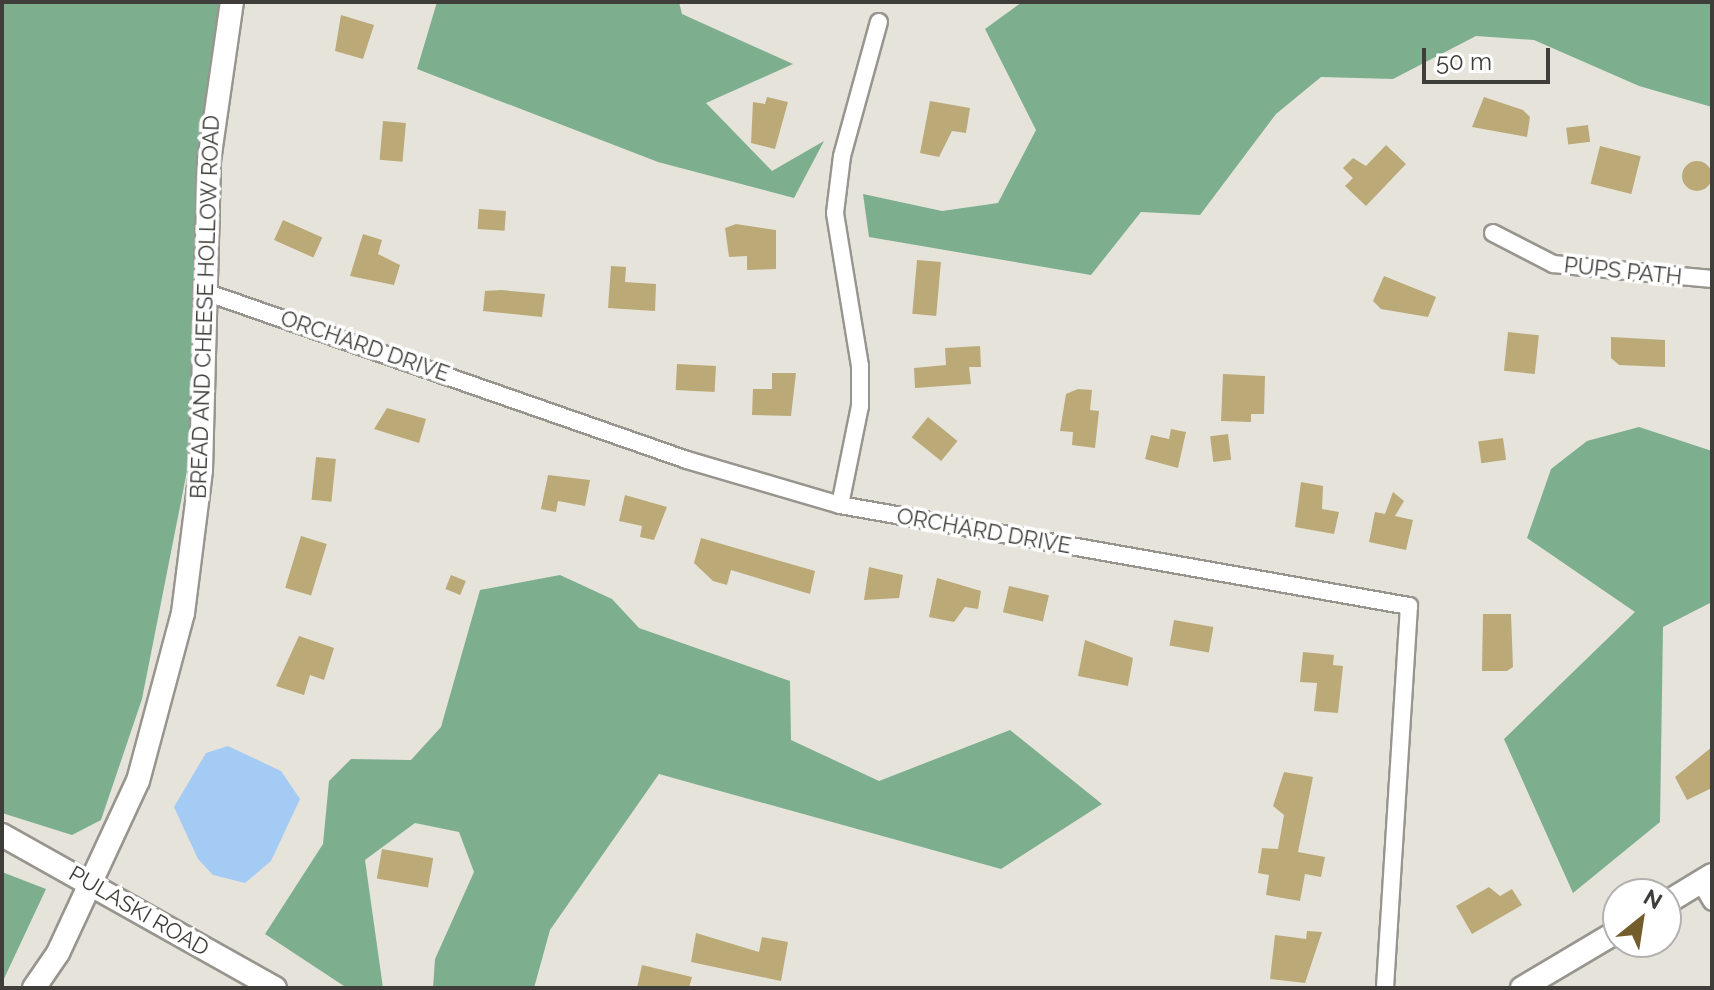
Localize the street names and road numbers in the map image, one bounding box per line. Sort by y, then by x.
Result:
street label: BREAD AND CHEESE HOLLOW ROAD [185,114,225,500]
street label: PUPS PATH [1563,252,1683,290]
street label: ORCHARD DRIVE [277,305,453,387]
street label: ORCHARD DRIVE [895,503,1073,559]
street label: PULASKI ROAD [64,860,214,962]

